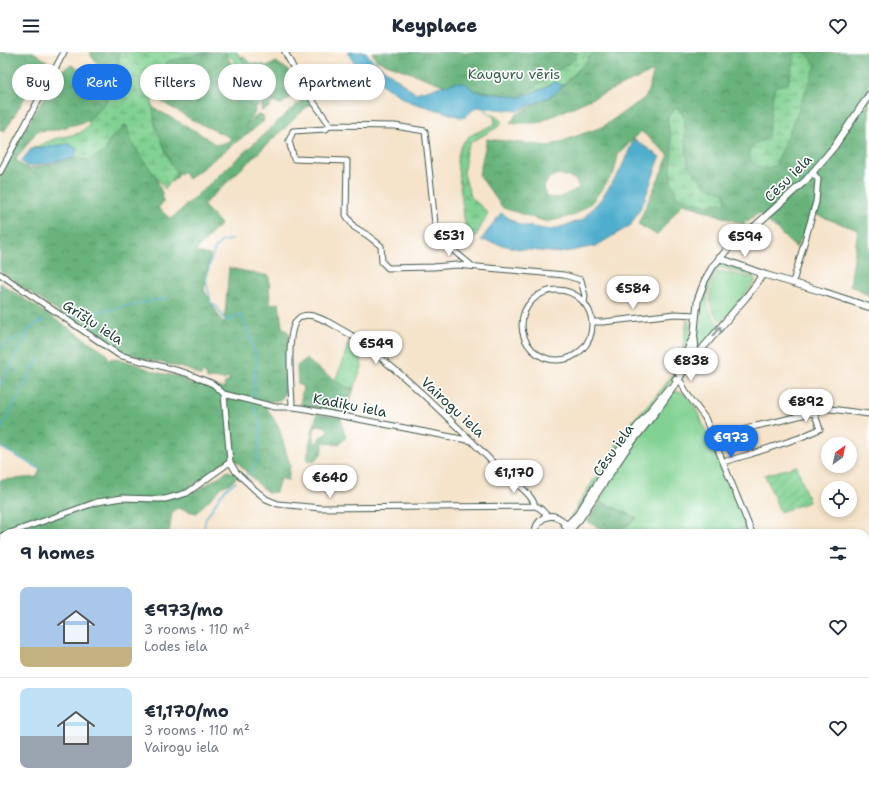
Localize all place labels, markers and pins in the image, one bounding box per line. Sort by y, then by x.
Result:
pin: €531 [425,223,473,257]
pin: €594 [721,224,769,258]
pin: €584 [609,276,657,310]
pin: €549 [352,331,400,365]
pin: €838 [667,348,715,382]
pin: €892 [782,389,830,423]
pin: €973 [707,425,755,459]
pin: €1,170 [481,460,547,494]
pin: €640 [306,465,354,499]

